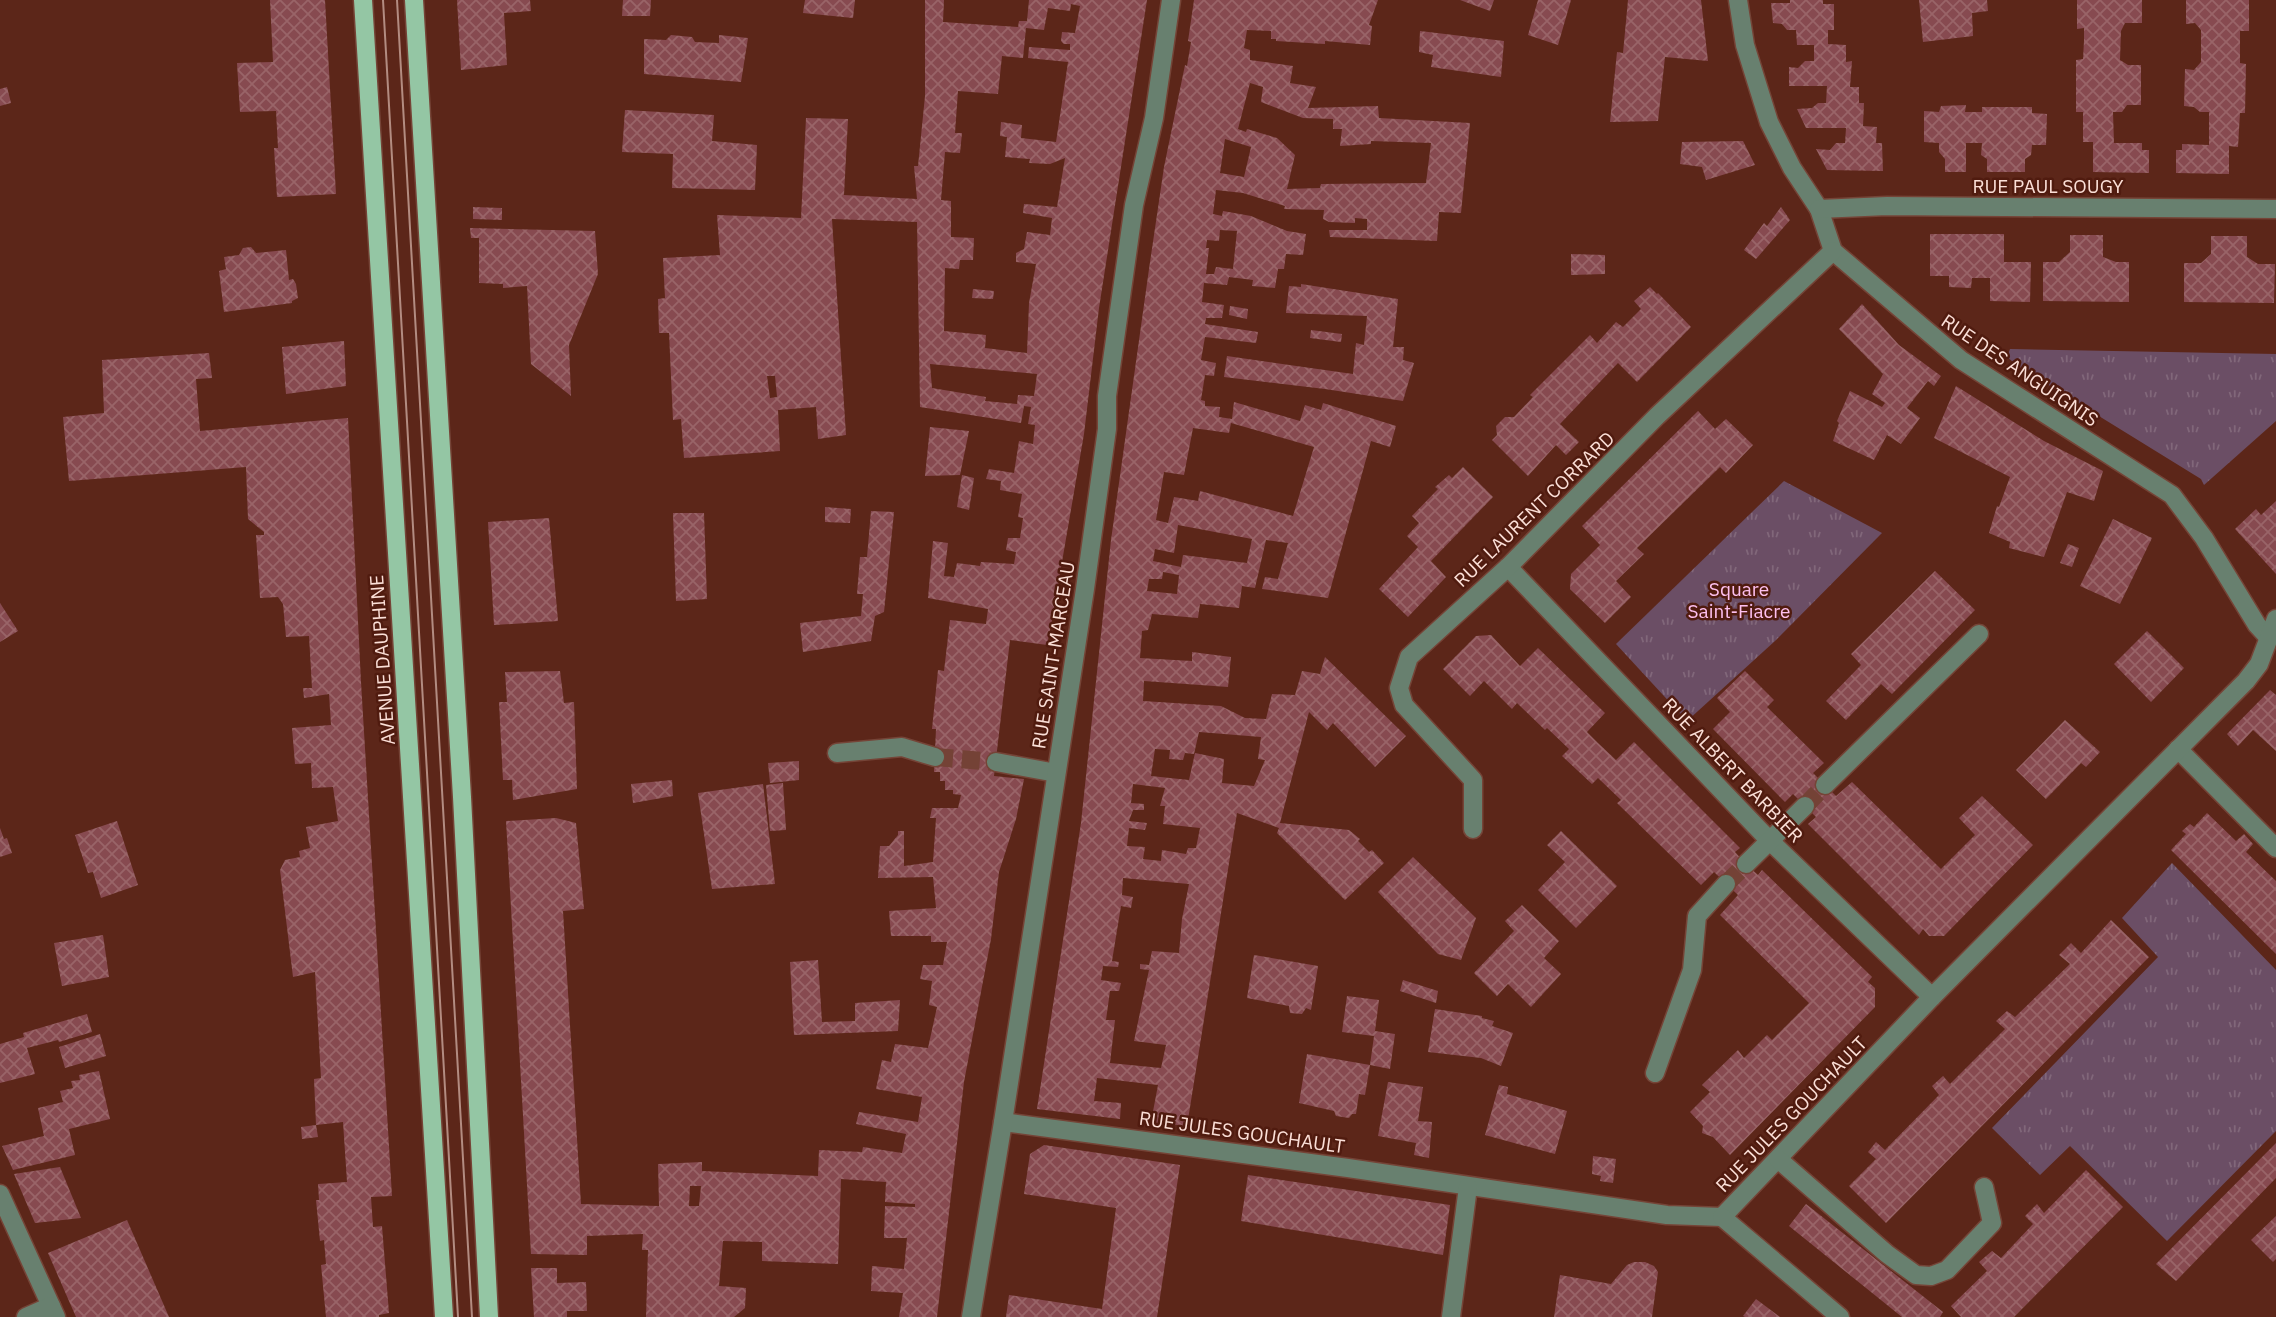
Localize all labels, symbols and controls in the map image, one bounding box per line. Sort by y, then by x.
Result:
street label: RUE PAUL SOUGY [1972,174,2124,198]
street label: RUE DES ANGUIGNIS [1937,309,2103,431]
street label: RUE LAURENT CORRARD [1449,426,1619,592]
street label: RUE SAINT-MARCEAU [1026,560,1080,750]
street label: AVENUE DAUPHINE [364,574,400,746]
park label: Square Saint-Fiacre [1688,577,1790,623]
street label: RUE ALBERT BARBIER [1658,692,1808,848]
street label: RUE JULES GOUCHAULT [1710,1031,1872,1197]
street label: RUE JULES GOUCHAULT [1137,1106,1347,1158]

